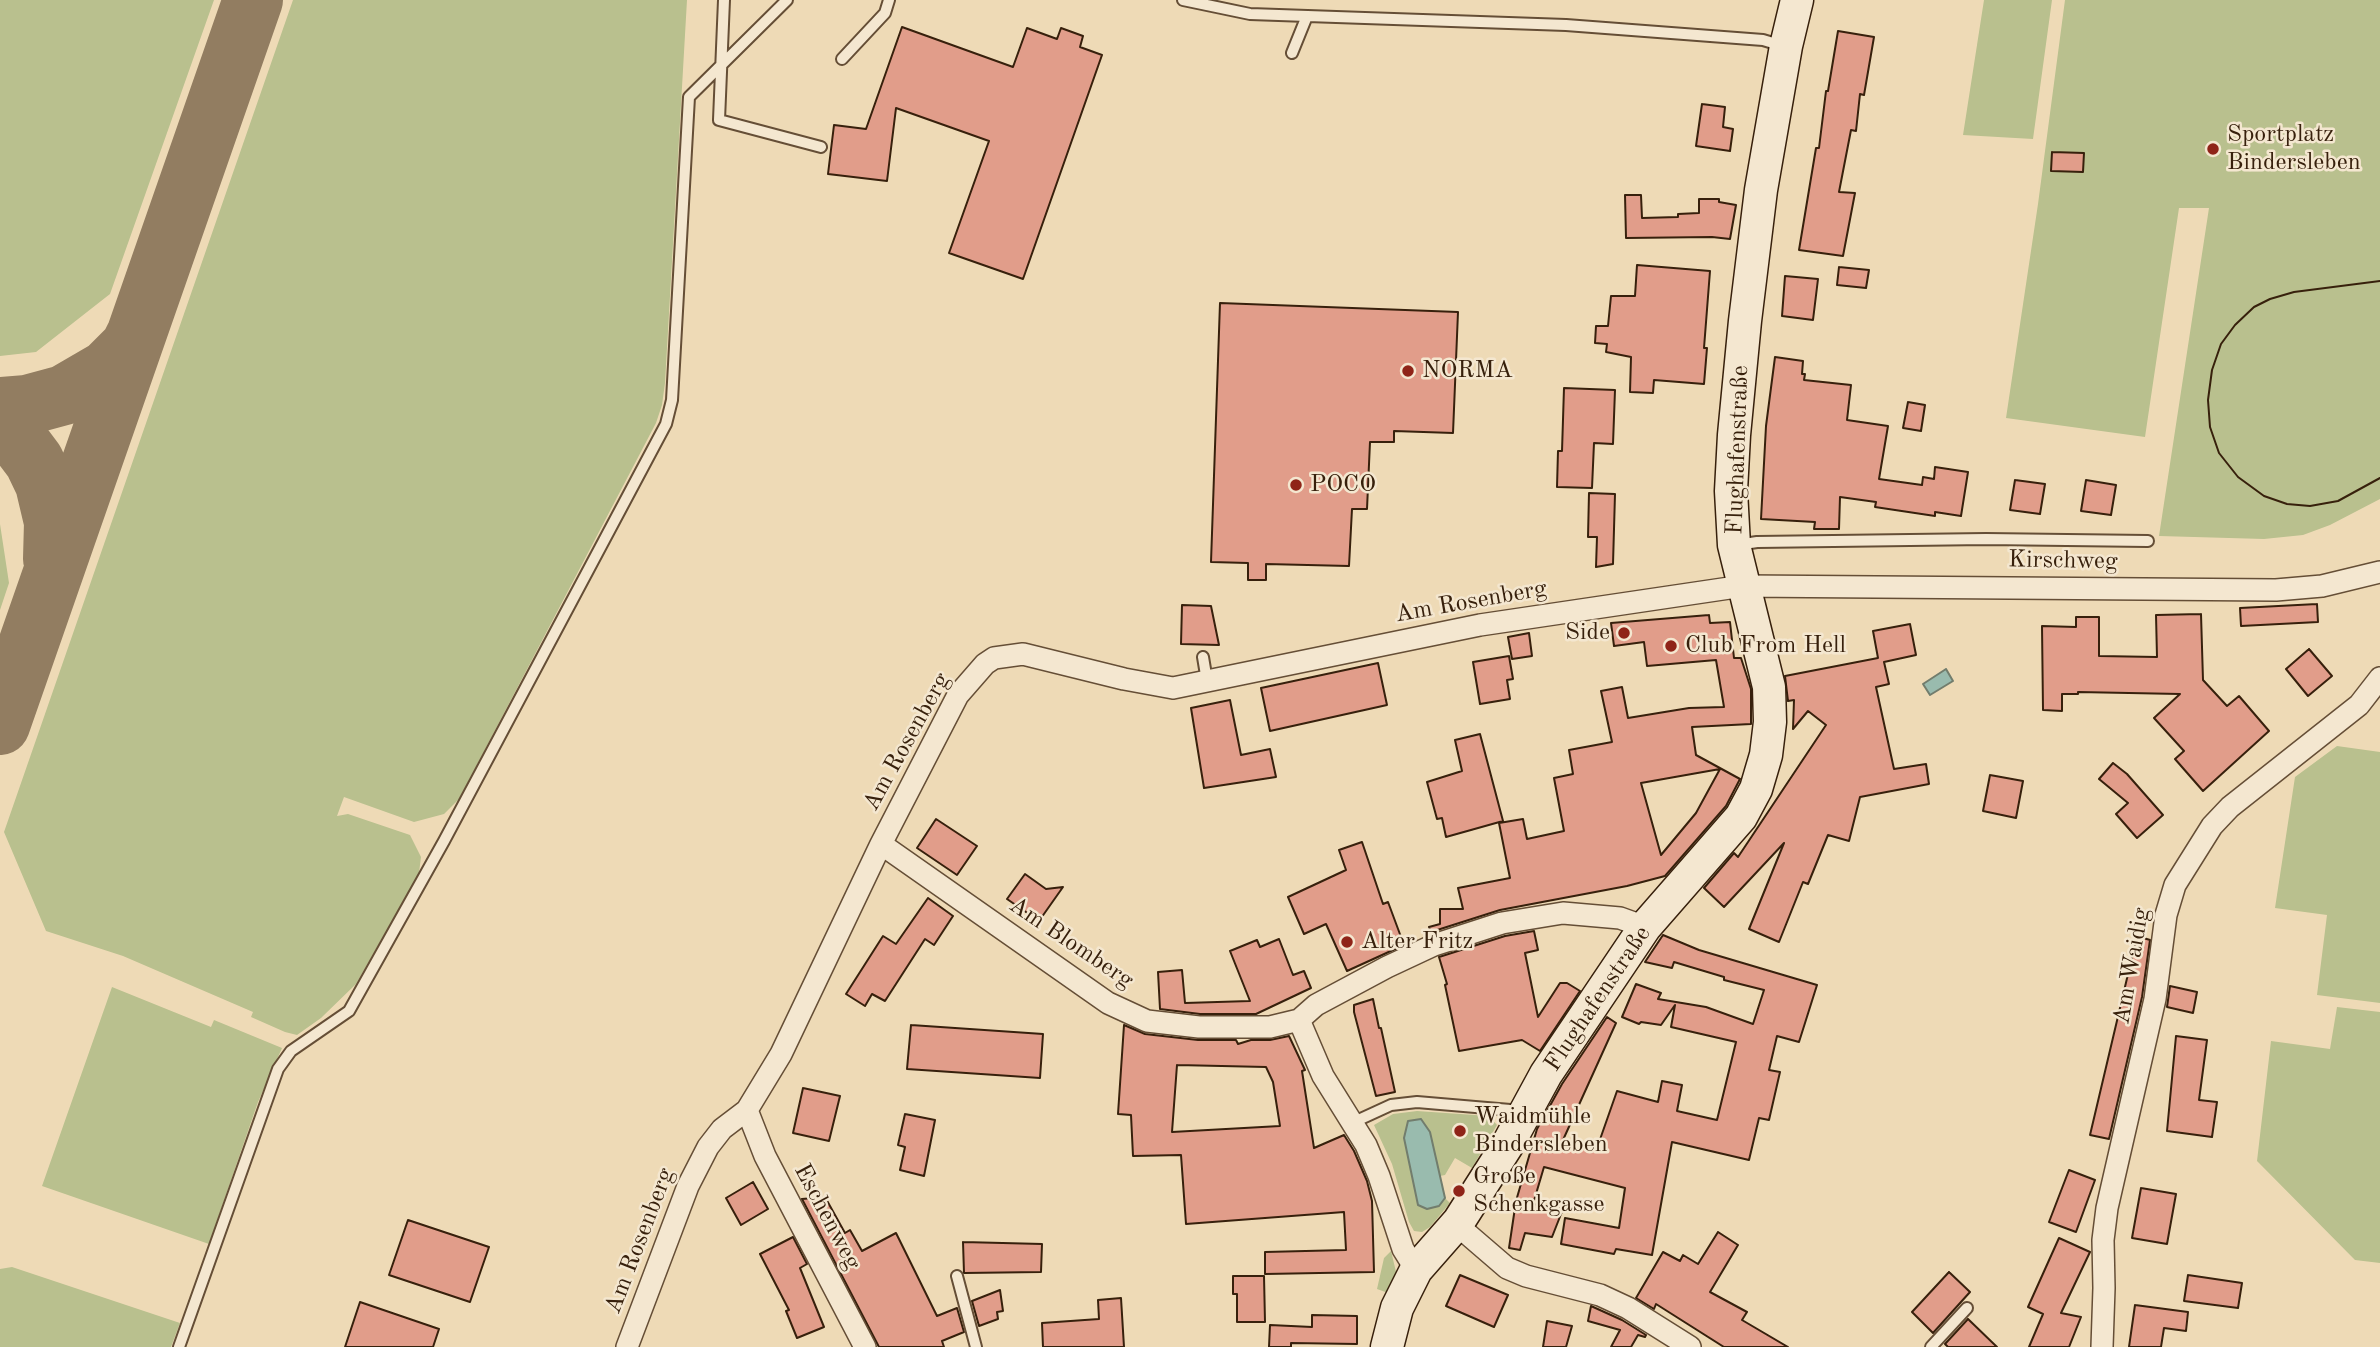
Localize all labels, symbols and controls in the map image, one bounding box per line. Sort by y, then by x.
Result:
place label: Sportplatz Bindersleben [2227,121,2361,177]
marker: Sportplatz Bindersleben [2205,141,2221,157]
place label: NORMA [1422,357,1513,385]
marker: NORMA [1400,363,1416,379]
street label: Flughafenstraße [1721,365,1755,535]
place label: POCO [1310,471,1376,499]
marker: POCO [1288,477,1304,493]
street label: Kirschweg [2008,546,2118,576]
street label: Am Rosenberg [1393,574,1549,630]
place label: Side [1565,619,1610,647]
marker: Side [1616,625,1632,641]
place label: Club From Hell [1685,632,1846,660]
marker: Club From Hell [1663,638,1679,654]
street label: Am Rosenberg [857,668,957,816]
street label: Am Blomberg [1003,891,1139,995]
street label: Am Waidig [2108,905,2156,1027]
street label: Flughafenstraße [1539,921,1657,1077]
place label: Alter Fritz [1361,928,1473,956]
marker: Alter Fritz [1339,934,1355,950]
place label: Waidmühle Bindersleben [1474,1103,1608,1159]
marker: Waidmühle Bindersleben [1452,1123,1468,1139]
street label: Eschenweg [787,1159,867,1275]
place label: Große Schenkgasse [1473,1163,1605,1219]
street label: Am Rosenberg [599,1164,681,1318]
marker: Große Schenkgasse [1451,1183,1467,1199]

